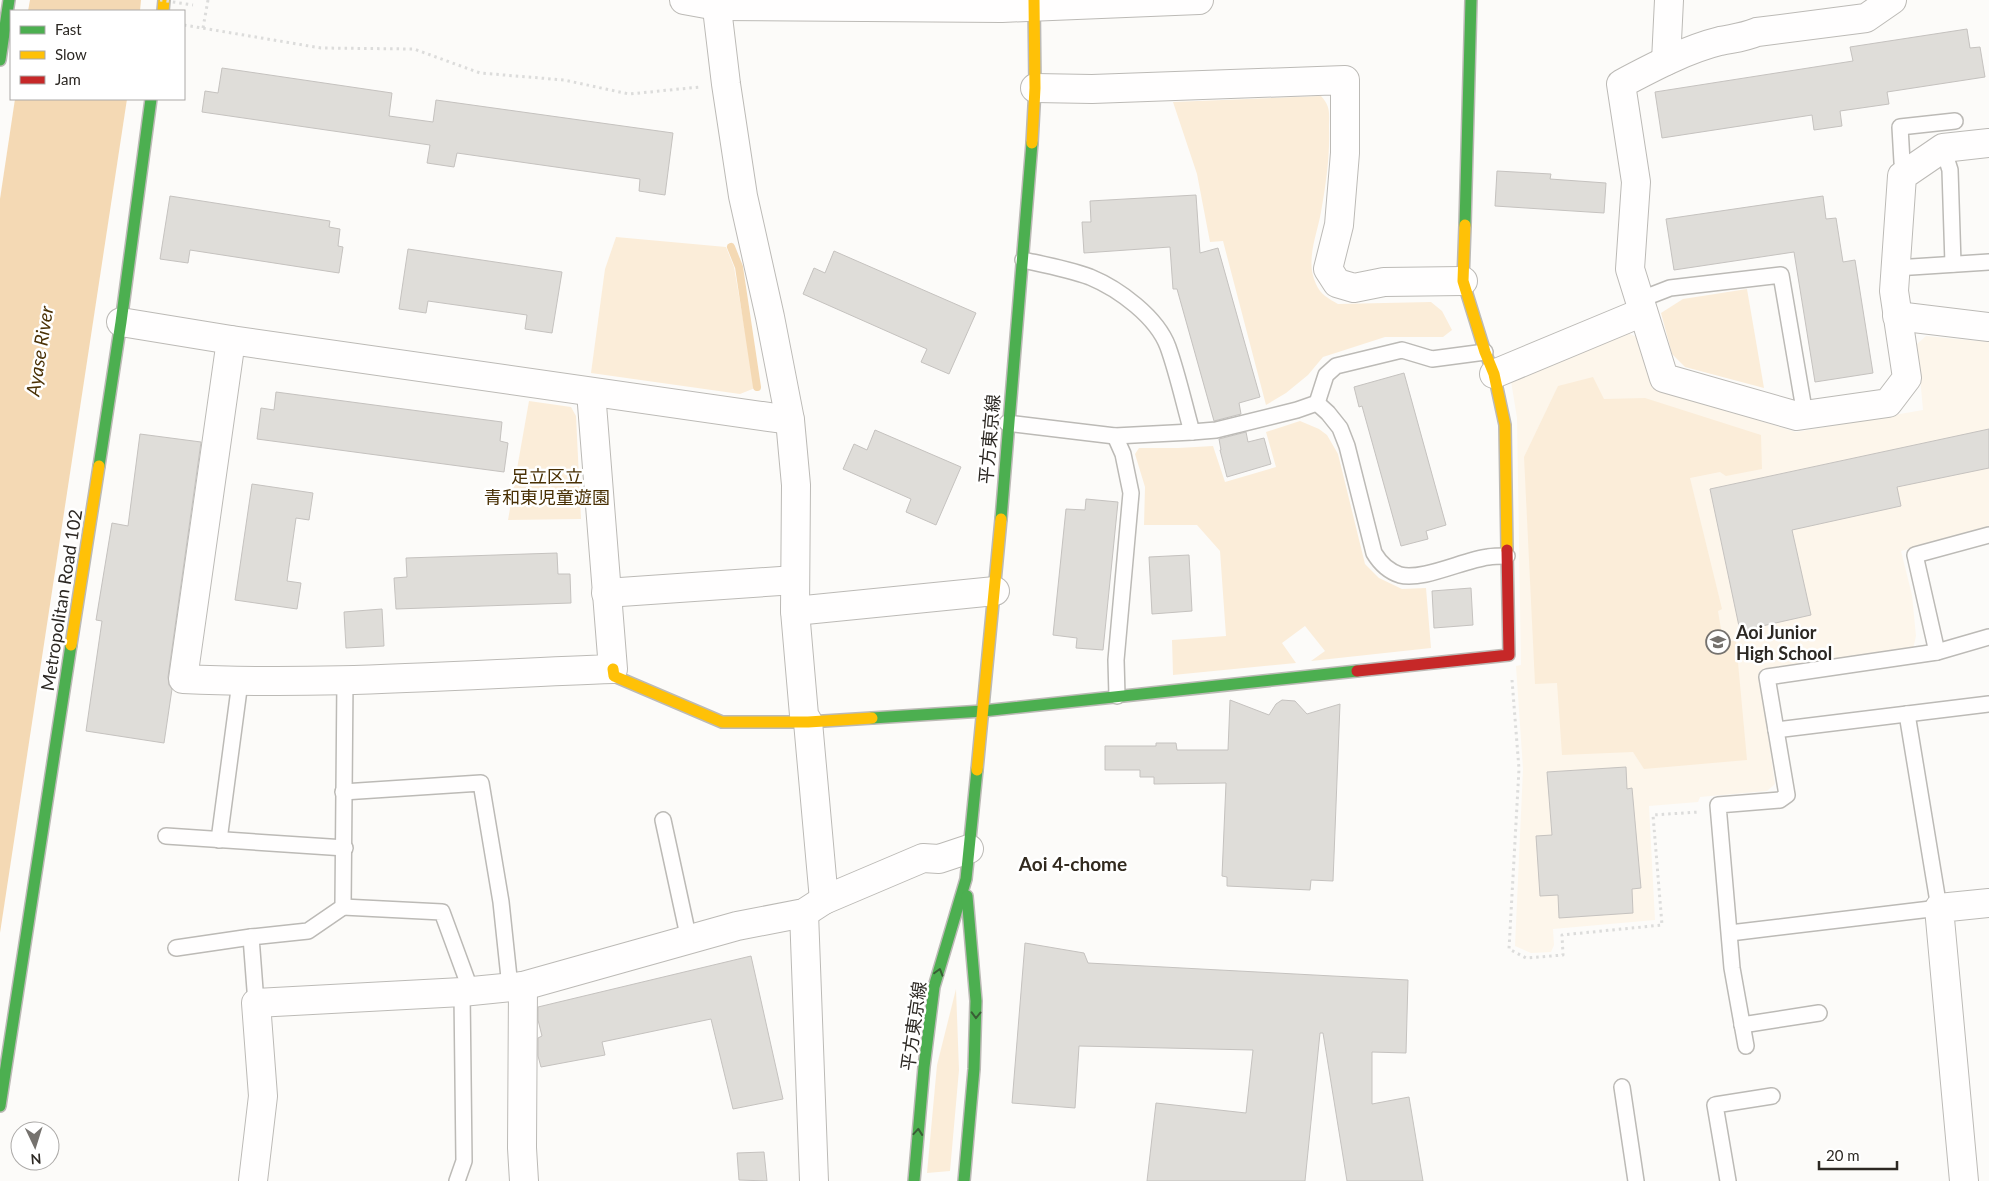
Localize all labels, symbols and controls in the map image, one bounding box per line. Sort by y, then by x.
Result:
legend [10,10,185,100]
text: Fast [55,20,82,38]
text: Slow [55,45,87,63]
text: Jam [55,70,81,88]
water label: Ayase River [20,304,58,399]
street label: 平方東京線 [974,393,1004,485]
park label: 足立区立 青和東児童遊園 [484,465,610,508]
street label: Metropolitan Road 102 [36,508,86,692]
place label: Aoi Junior High School [1735,621,1832,664]
school or university icon: Aoi Junior High School [1705,629,1731,655]
district label: Aoi 4-chome [1018,852,1127,875]
one-way arrow [933,967,944,976]
street label: 平方東京線 [896,980,930,1072]
one-way arrow [970,1011,981,1019]
north arrow [10,1121,60,1171]
one-way arrow [912,1128,923,1136]
scale bar [1819,1138,1896,1170]
text: 20 m [1826,1146,1860,1164]
text: N [30,1151,42,1168]

